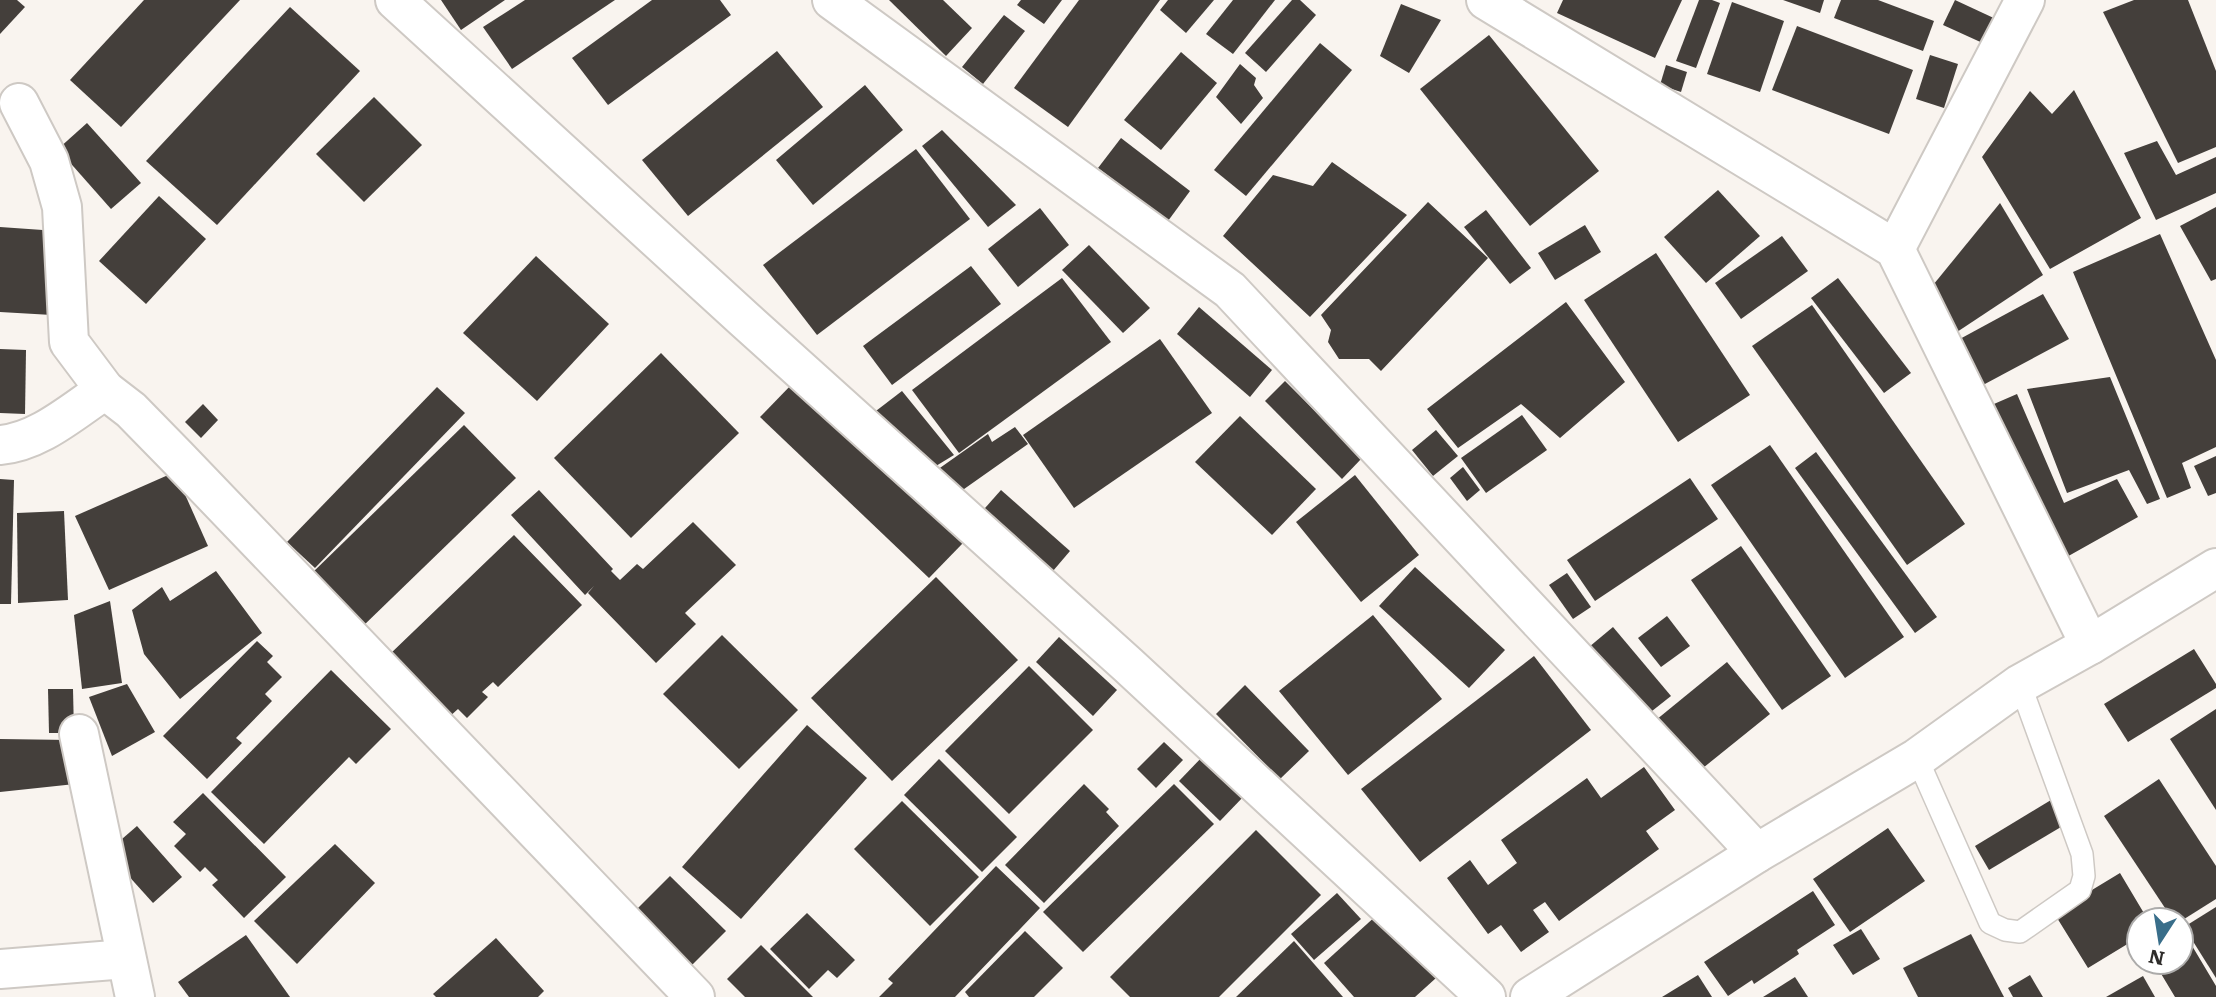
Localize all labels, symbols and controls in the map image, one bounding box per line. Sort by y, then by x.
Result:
north arrow [2125,906,2195,976]
text: N [2145,943,2167,974]

